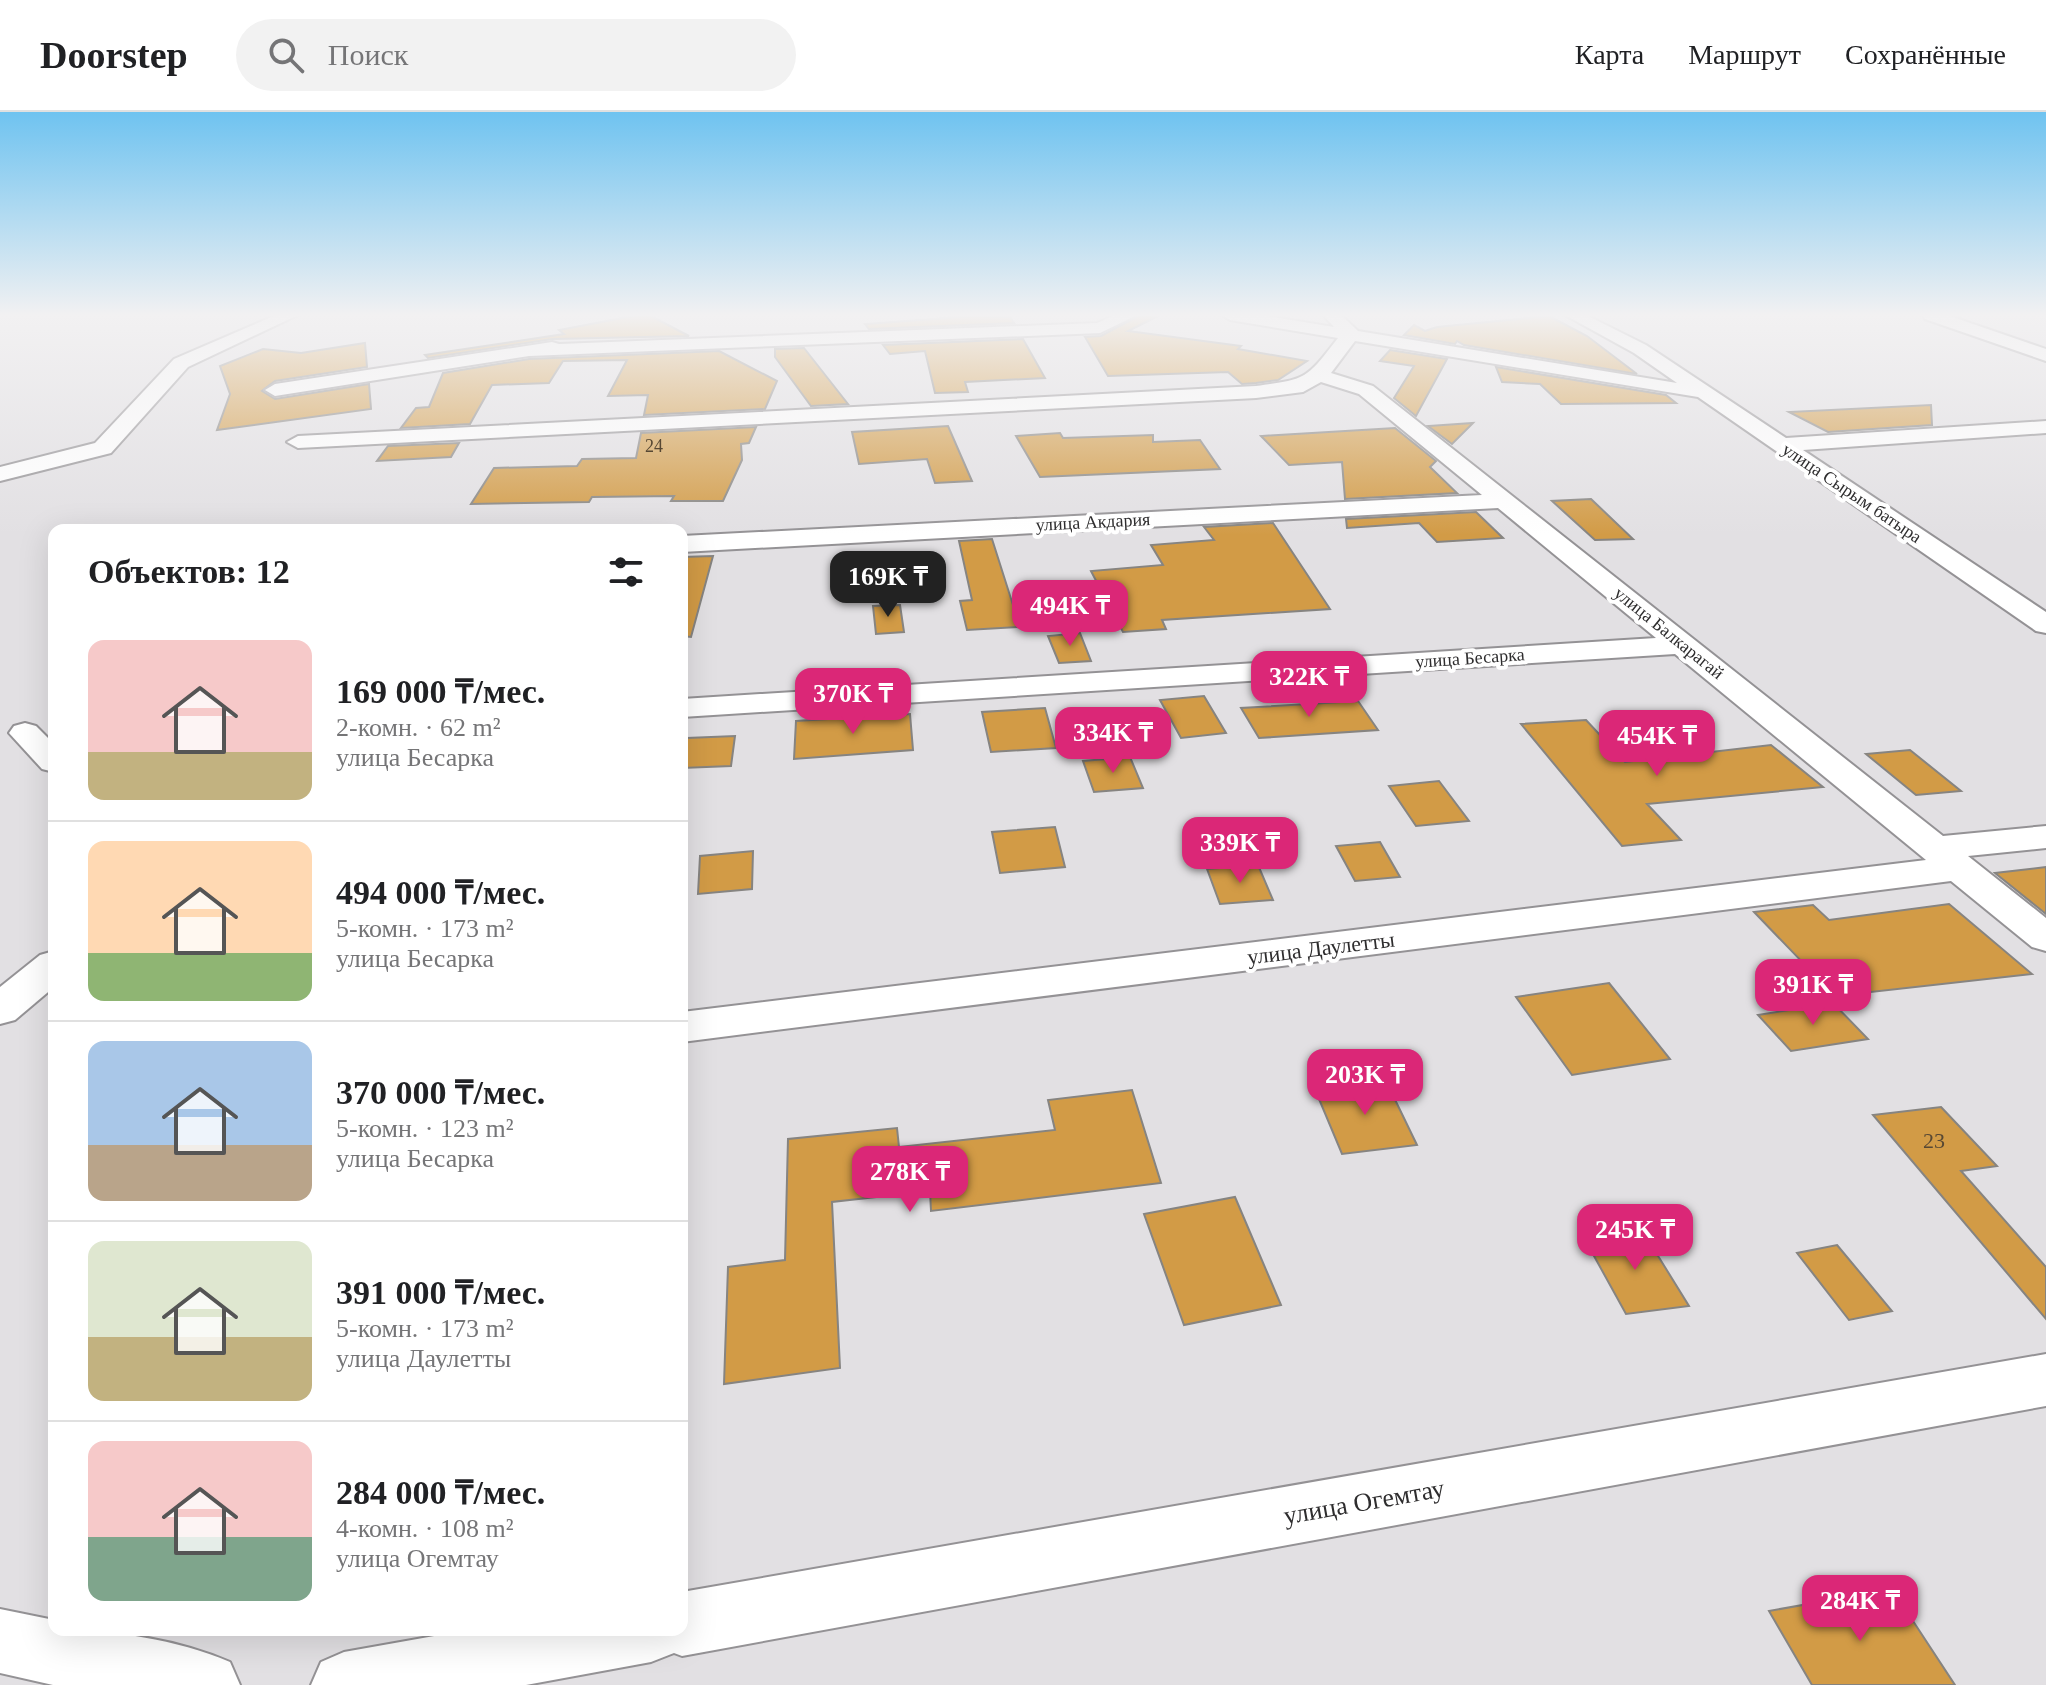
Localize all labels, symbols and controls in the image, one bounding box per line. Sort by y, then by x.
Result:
search box [236,19,796,91]
icon: search [264,33,308,77]
text: Doorstep [40,34,188,76]
text: Поиск [328,38,408,71]
text: Карта [1575,39,1644,70]
text: Маршрут [1688,39,1801,70]
text: Сохранённые [1845,39,2006,70]
house number: 24 [645,436,663,456]
street label: улица Сырым батыра [1779,439,1925,547]
street label: улица Акдария [1035,509,1151,535]
icon: filters [604,550,648,594]
pin: 169K ₸ [823,551,953,619]
text: Объектов: 12 [88,553,290,590]
text: 169K ₸ [848,562,928,591]
pin: 494K ₸ [1005,580,1135,648]
street label: улица Балкарагай [1610,583,1728,683]
text: 494K ₸ [1030,591,1110,620]
street label: улица Бесарка [1415,644,1525,672]
pin: 322K ₸ [1244,651,1374,719]
text: 322K ₸ [1269,662,1349,691]
pin: 370K ₸ [788,668,918,736]
icon: home [152,672,248,768]
text: 169 000 ₸/мес. [336,673,545,710]
text: 370K ₸ [813,679,893,708]
pin: 334K ₸ [1048,707,1178,775]
pin: 454K ₸ [1592,710,1722,778]
text: 2-комн. · 62 m² [336,713,501,742]
text: 334K ₸ [1073,718,1153,747]
text: 454K ₸ [1617,721,1697,750]
text: улица Бесарка [336,743,494,772]
pin: 339K ₸ [1175,817,1305,885]
text: 339K ₸ [1200,828,1280,857]
icon: home [152,873,248,969]
text: 494 000 ₸/мес. [336,874,545,911]
text: 5-комн. · 173 m² [336,914,514,943]
street label: улица Даулетты [1246,927,1396,969]
text: улица Бесарка [336,944,494,973]
pin: 391K ₸ [1748,959,1878,1027]
text: 391K ₸ [1773,970,1853,999]
pin: 203K ₸ [1300,1049,1430,1117]
text: 203K ₸ [1325,1060,1405,1089]
icon: home [152,1073,248,1169]
text: 370 000 ₸/мес. [336,1074,545,1111]
text: 5-комн. · 123 m² [336,1114,514,1143]
house number: 23 [1923,1128,1945,1153]
text: улица Бесарка [336,1144,494,1173]
pin: 278K ₸ [845,1146,975,1214]
text: 278K ₸ [870,1157,950,1186]
pin: 245K ₸ [1570,1204,1700,1272]
text: 245K ₸ [1595,1215,1675,1244]
icon: home [152,1273,248,1369]
text: 391 000 ₸/мес. [336,1274,545,1311]
text: 5-комн. · 173 m² [336,1314,514,1343]
text: улица Даулетты [336,1344,511,1373]
icon: home [152,1473,248,1569]
text: 284 000 ₸/мес. [336,1474,545,1511]
street label: улица Огемтау [1281,1474,1447,1530]
text: 4-комн. · 108 m² [336,1514,514,1543]
text: улица Огемтау [336,1544,499,1573]
pin: 284K ₸ [1795,1575,1925,1643]
text: 284K ₸ [1820,1586,1900,1615]

